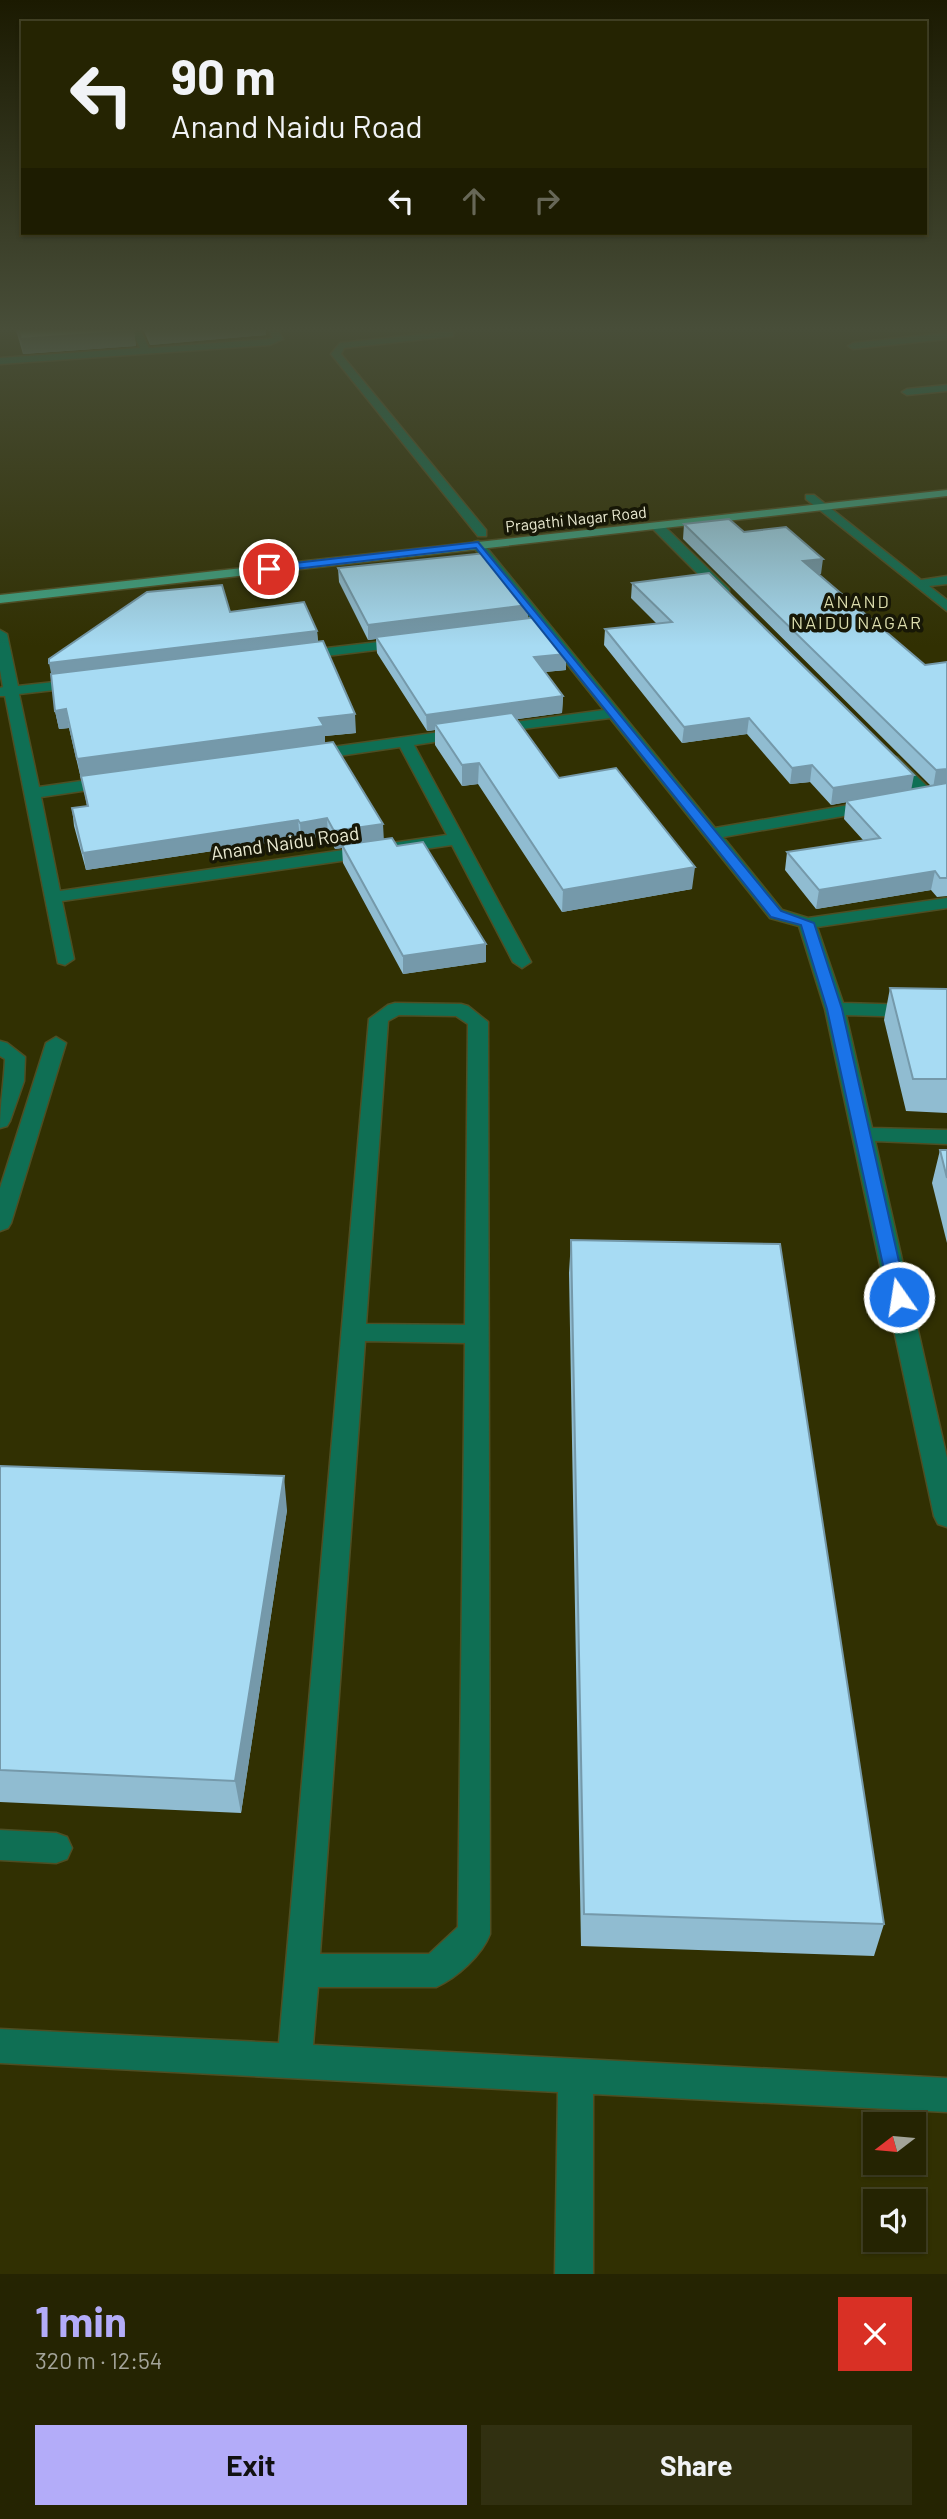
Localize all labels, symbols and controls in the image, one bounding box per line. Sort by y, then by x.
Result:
text: 90 m [171,46,276,105]
icon: left [56,49,147,140]
text: Anand Naidu Road [171,106,423,144]
icon: left [382,182,420,220]
icon: ahead [455,182,493,220]
icon: right [528,182,566,220]
street label: Pragathi Nagar Road [504,502,648,535]
pin [239,539,299,599]
icon: arrive [250,550,288,588]
district label: ANAND NAIDU NAGAR [791,590,923,633]
street label: Anand Naidu Road [209,821,361,864]
position arrow [862,1260,936,1334]
north arrow [863,2112,926,2175]
map controls [863,2112,926,2252]
button: sound [863,2189,926,2252]
text: 1 min [35,2295,127,2345]
button: close [838,2297,912,2371]
text: 320 m · 12:54 [35,2346,163,2374]
button: Exit [35,2425,467,2505]
button: Share [481,2425,912,2505]

